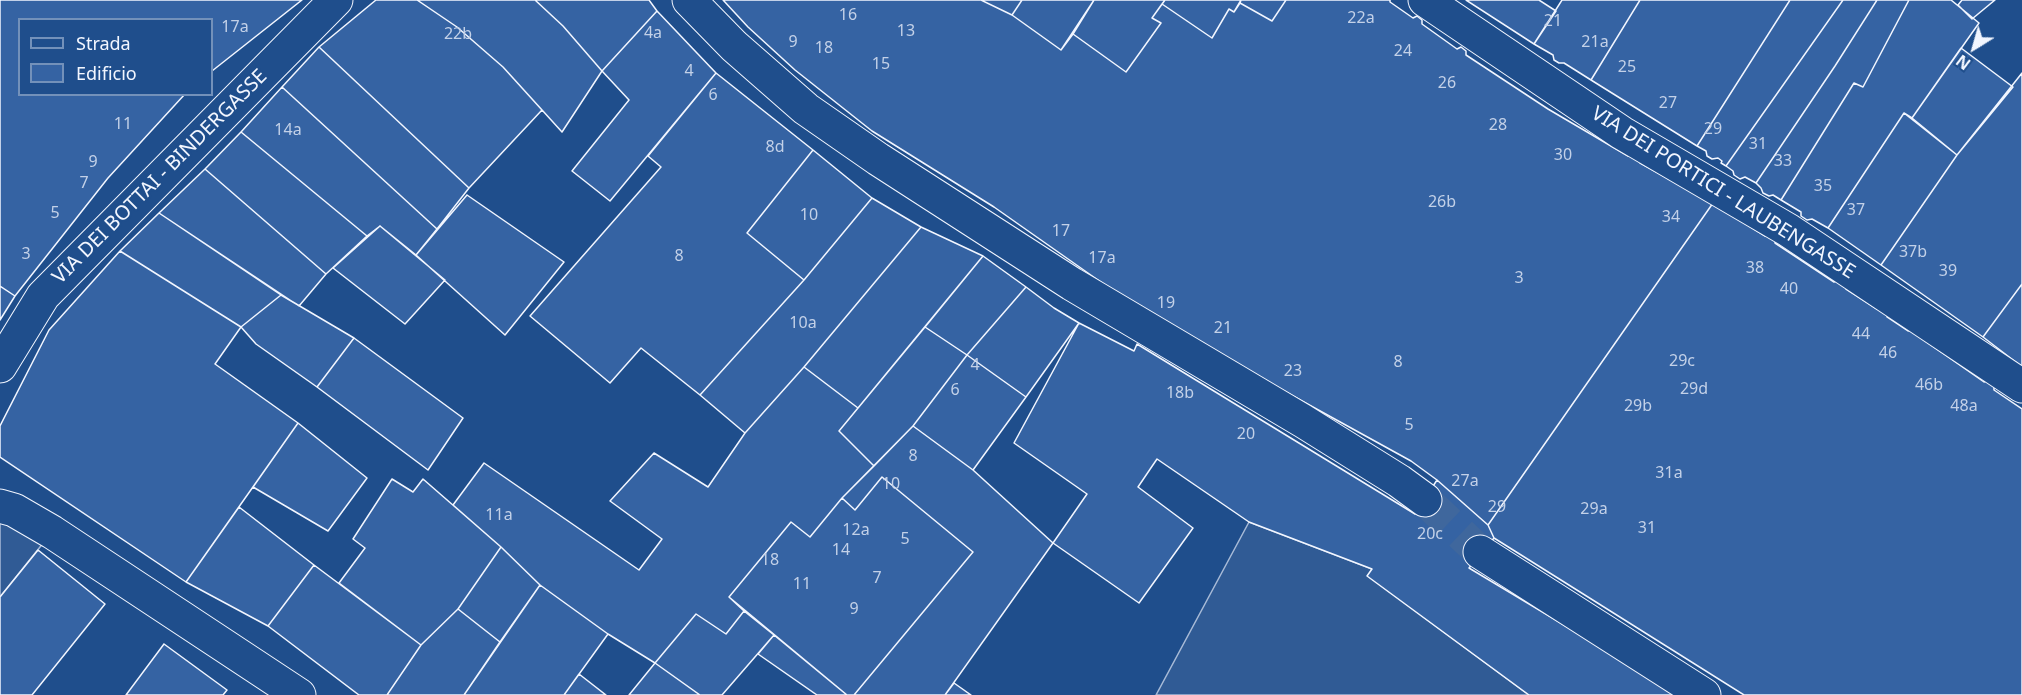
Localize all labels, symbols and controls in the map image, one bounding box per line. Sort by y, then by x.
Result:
house number: 16 [839,5,857,25]
house number: 22a [1347,8,1375,28]
house number: 21 [1544,11,1562,31]
house number: 17a [221,17,249,37]
legend [18,18,213,96]
north arrow [1944,18,2004,78]
house number: 13 [897,21,915,41]
house number: 4a [644,23,662,43]
house number: 22b [444,24,472,44]
text: Strada [76,31,131,55]
house number: 9 [788,32,798,52]
house number: 21a [1581,32,1609,52]
house number: 18 [815,38,833,58]
house number: 24 [1394,41,1412,61]
text: N [1951,50,1975,75]
house number: 15 [872,54,890,74]
house number: 25 [1618,57,1636,77]
text: Edificio [76,61,137,85]
house number: 4 [684,61,694,81]
street label: VIA DEI BOTTAI - BINDERGASSE [48,65,272,289]
house number: 26 [1438,73,1456,93]
house number: 6 [708,85,718,105]
house number: 27 [1659,93,1677,113]
street label: VIA DEI PORTICI - LAUBENGASSE [1587,102,1859,284]
house number: 11 [114,114,132,134]
house number: 28 [1489,115,1507,135]
house number: 29 [1704,119,1722,139]
house number: 14a [274,120,302,140]
house number: 31 [1749,134,1767,154]
house number: 8d [766,137,784,157]
house number: 30 [1554,145,1572,165]
house number: 33 [1774,151,1792,171]
house number: 9 [88,152,98,172]
house number: 7 [79,173,89,193]
house number: 35 [1814,176,1832,196]
house number: 26b [1428,192,1456,212]
house number: 37 [1847,200,1865,220]
house number: 5 [50,203,60,223]
house number: 10 [800,205,818,225]
house number: 34 [1662,207,1680,227]
house number: 17 [1052,221,1070,241]
house number: 37b [1899,242,1927,262]
house number: 3 [21,244,31,264]
house number: 8 [674,246,684,266]
house number: 17a [1088,248,1116,268]
house number: 38 [1746,258,1764,278]
house number: 39 [1939,261,1957,281]
house number: 3 [1514,268,1524,288]
house number: 40 [1780,279,1798,299]
house number: 19 [1157,293,1175,313]
house number: 10a [789,313,817,333]
house number: 21 [1214,318,1232,338]
house number: 44 [1852,324,1870,344]
house number: 46 [1879,343,1897,363]
house number: 29c [1669,351,1695,371]
house number: 8 [1393,352,1403,372]
house number: 4 [970,355,980,375]
house number: 23 [1284,361,1302,381]
house number: 46b [1915,375,1943,395]
house number: 29d [1680,379,1708,399]
house number: 6 [950,380,960,400]
house number: 18b [1166,383,1194,403]
house number: 29b [1624,396,1652,416]
house number: 48a [1950,396,1978,416]
house number: 5 [1404,415,1414,435]
house number: 20 [1237,424,1255,444]
house number: 8 [908,446,918,466]
house number: 31a [1655,463,1683,483]
house number: 27a [1451,471,1479,491]
house number: 10 [882,474,900,494]
house number: 29 [1488,497,1506,517]
house number: 29a [1580,499,1608,519]
house number: 11a [485,505,513,525]
house number: 31 [1638,518,1656,538]
house number: 12a [842,520,870,540]
house number: 20c [1417,524,1443,544]
house number: 5 [900,529,910,549]
house number: 14 [832,540,850,560]
house number: 18 [761,550,779,570]
house number: 7 [872,568,882,588]
house number: 11 [793,574,811,594]
house number: 9 [849,599,859,619]

